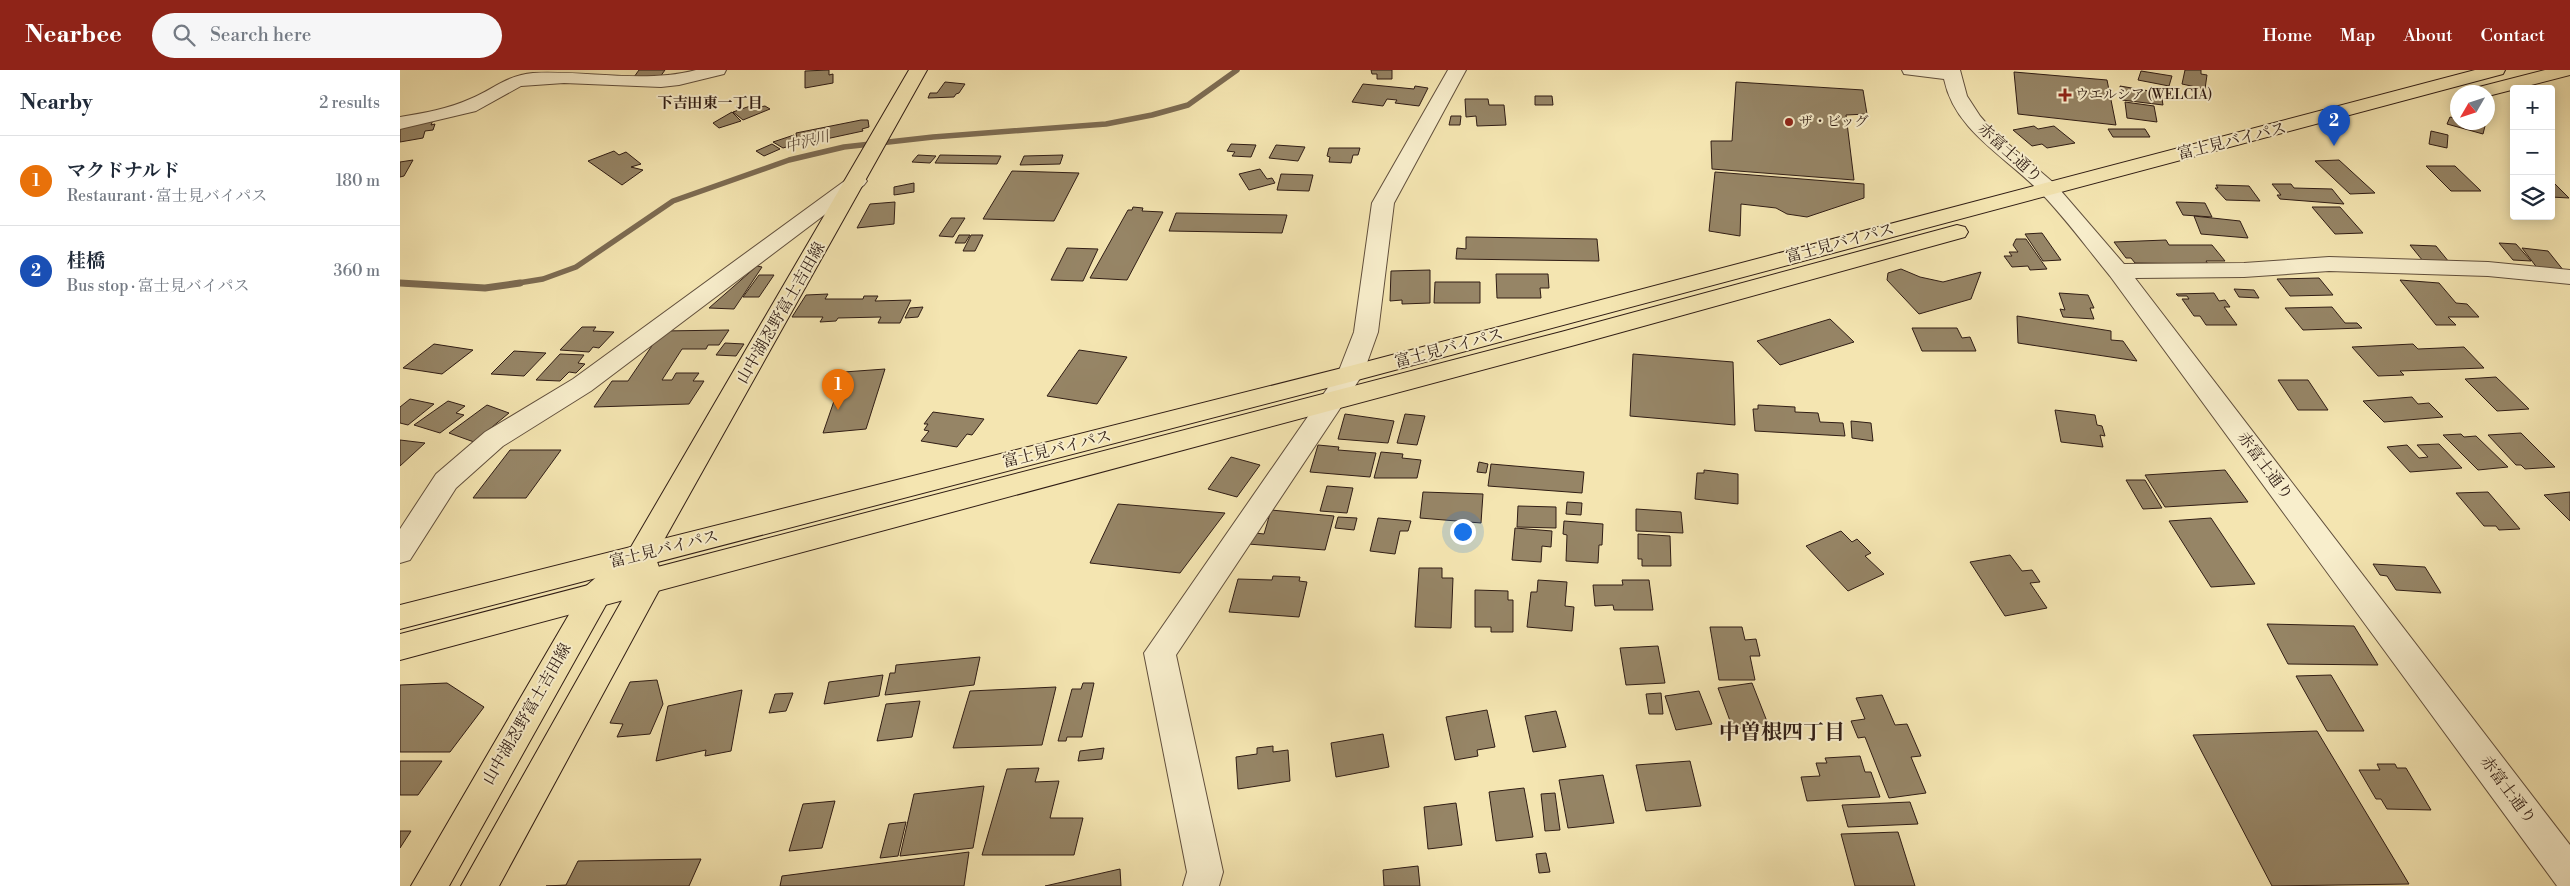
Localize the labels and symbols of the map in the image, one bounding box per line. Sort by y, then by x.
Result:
north arrow [2450,85,2495,130]
place label: ウエルシア (WELCIA) [2075,86,2212,104]
marker: ウエルシア (WELCIA) [2059,89,2071,101]
district label: 下吉田東一丁目 [657,94,763,113]
pin: 2 [2318,105,2350,146]
place label: ザ・ビッグ [1799,113,1868,131]
marker: ザ・ビッグ [1783,116,1795,128]
street label: 富士見バイパス [2175,118,2289,164]
street label: 赤富士通り [1974,119,2046,187]
water label: 中沢川 [783,126,833,157]
street label: 富士見バイパス [1783,219,1897,267]
street label: 山中湖忍野富士吉田線 [732,239,830,387]
street label: 富士見バイパス [1392,324,1506,372]
pin: 1 [822,369,854,410]
street label: 富士見バイパス [1000,426,1114,472]
street label: 赤富士通り [2233,428,2297,504]
your location [1450,519,1476,545]
street label: 富士見バイパス [607,526,721,572]
street label: 山中湖忍野富士吉田線 [478,640,576,788]
district label: 中曽根四丁目 [1719,720,1845,746]
street label: 赤富士通り [2476,752,2540,828]

